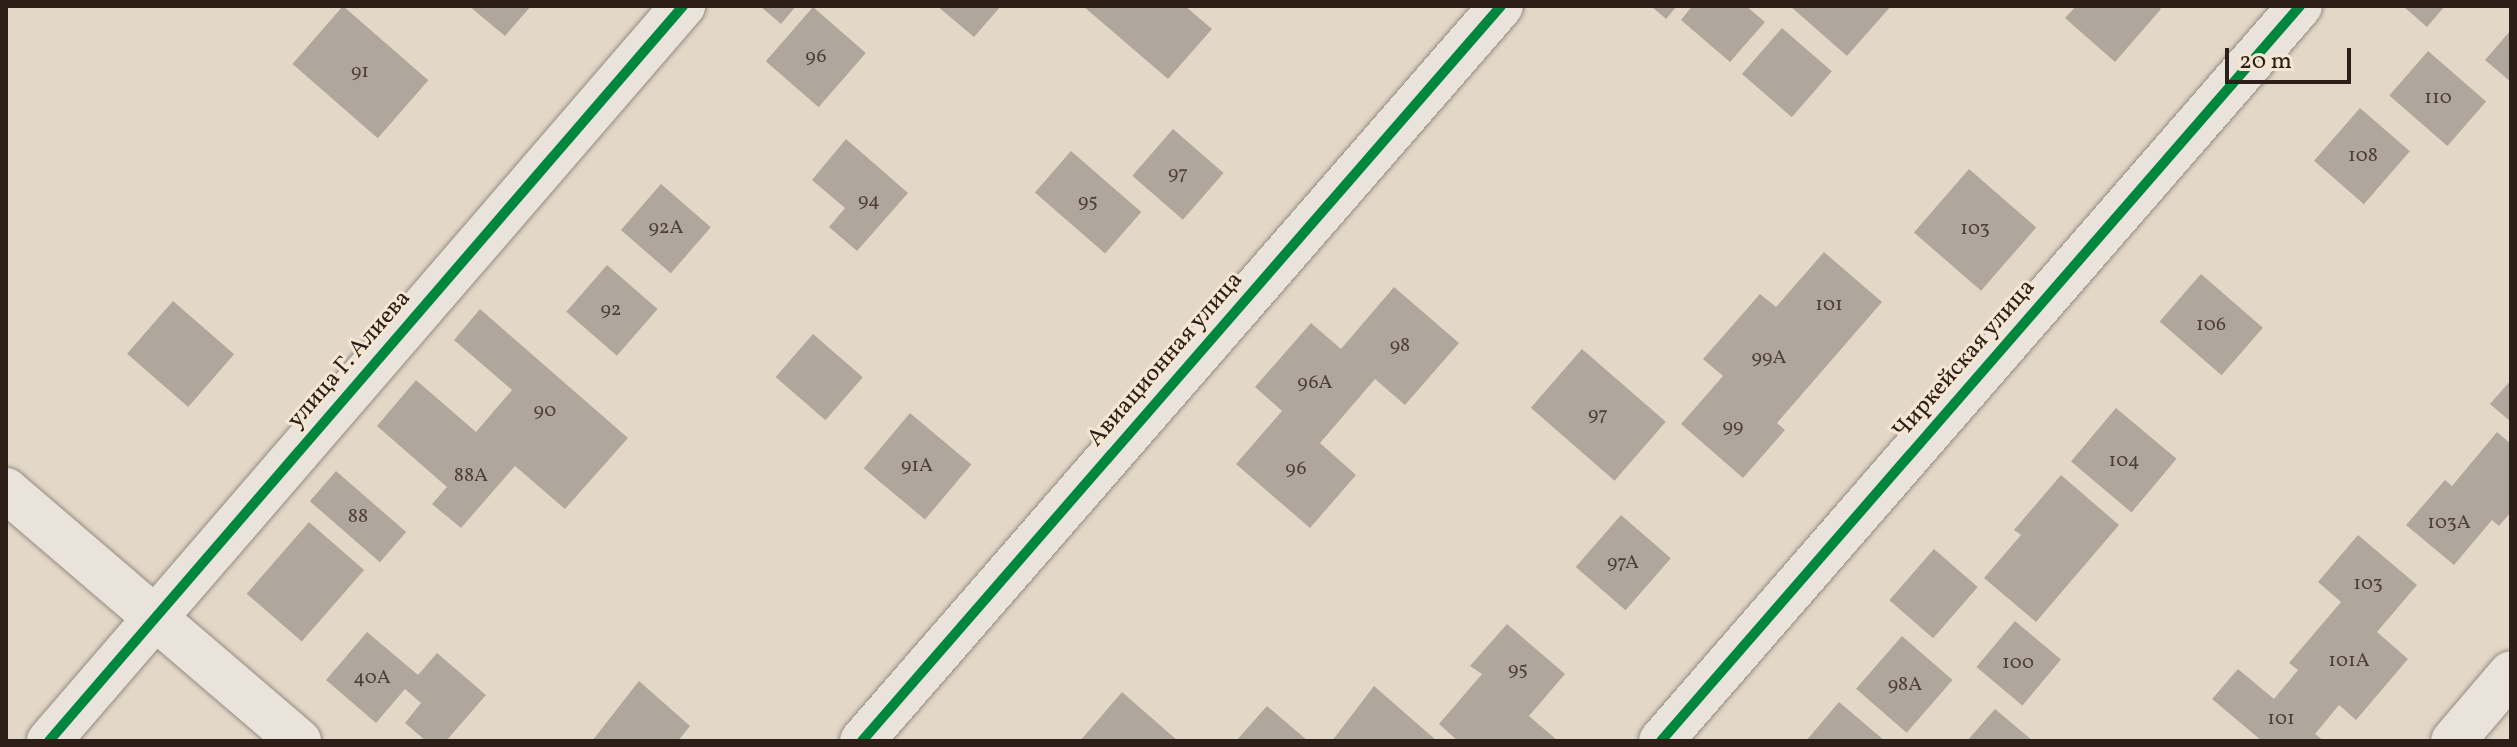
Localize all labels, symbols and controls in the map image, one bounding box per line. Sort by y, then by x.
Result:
scale bar [2229,32,2355,82]
house number: 96 [805,45,827,69]
text: 20 m [2239,45,2292,79]
house number: 91 [351,60,369,84]
house number: 110 [2424,86,2452,110]
house number: 108 [2348,144,2378,168]
house number: 97 [1168,162,1188,186]
house number: 94 [858,189,880,213]
house number: 95 [1078,190,1098,214]
house number: 92А [648,216,684,240]
house number: 103 [1960,217,1990,241]
street label: Авиационная улица [1082,266,1250,454]
street label: Чиркейская улица [1887,274,2043,446]
street label: улица Г. Алиева [282,285,418,435]
house number: 101 [1815,293,1843,317]
house number: 92 [600,298,622,322]
house number: 106 [2196,313,2226,337]
house number: 98 [1390,334,1410,358]
house number: 99А [1751,346,1787,370]
house number: 96А [1297,371,1333,395]
house number: 90 [534,399,556,423]
house number: 97 [1588,403,1608,427]
house number: 99 [1723,415,1743,439]
house number: 104 [2108,449,2140,473]
house number: 91А [901,454,933,478]
house number: 96 [1285,457,1307,481]
house number: 88А [454,464,488,488]
house number: 88 [348,505,368,529]
house number: 103А [2427,511,2471,535]
house number: 97А [1607,551,1639,575]
house number: 103 [2353,572,2383,596]
house number: 101А [2328,649,2370,673]
house number: 100 [2002,651,2034,675]
house number: 95 [1508,658,1528,682]
house number: 40А [353,666,391,690]
house number: 98А [1888,673,1922,697]
house number: 101 [2267,707,2295,731]

